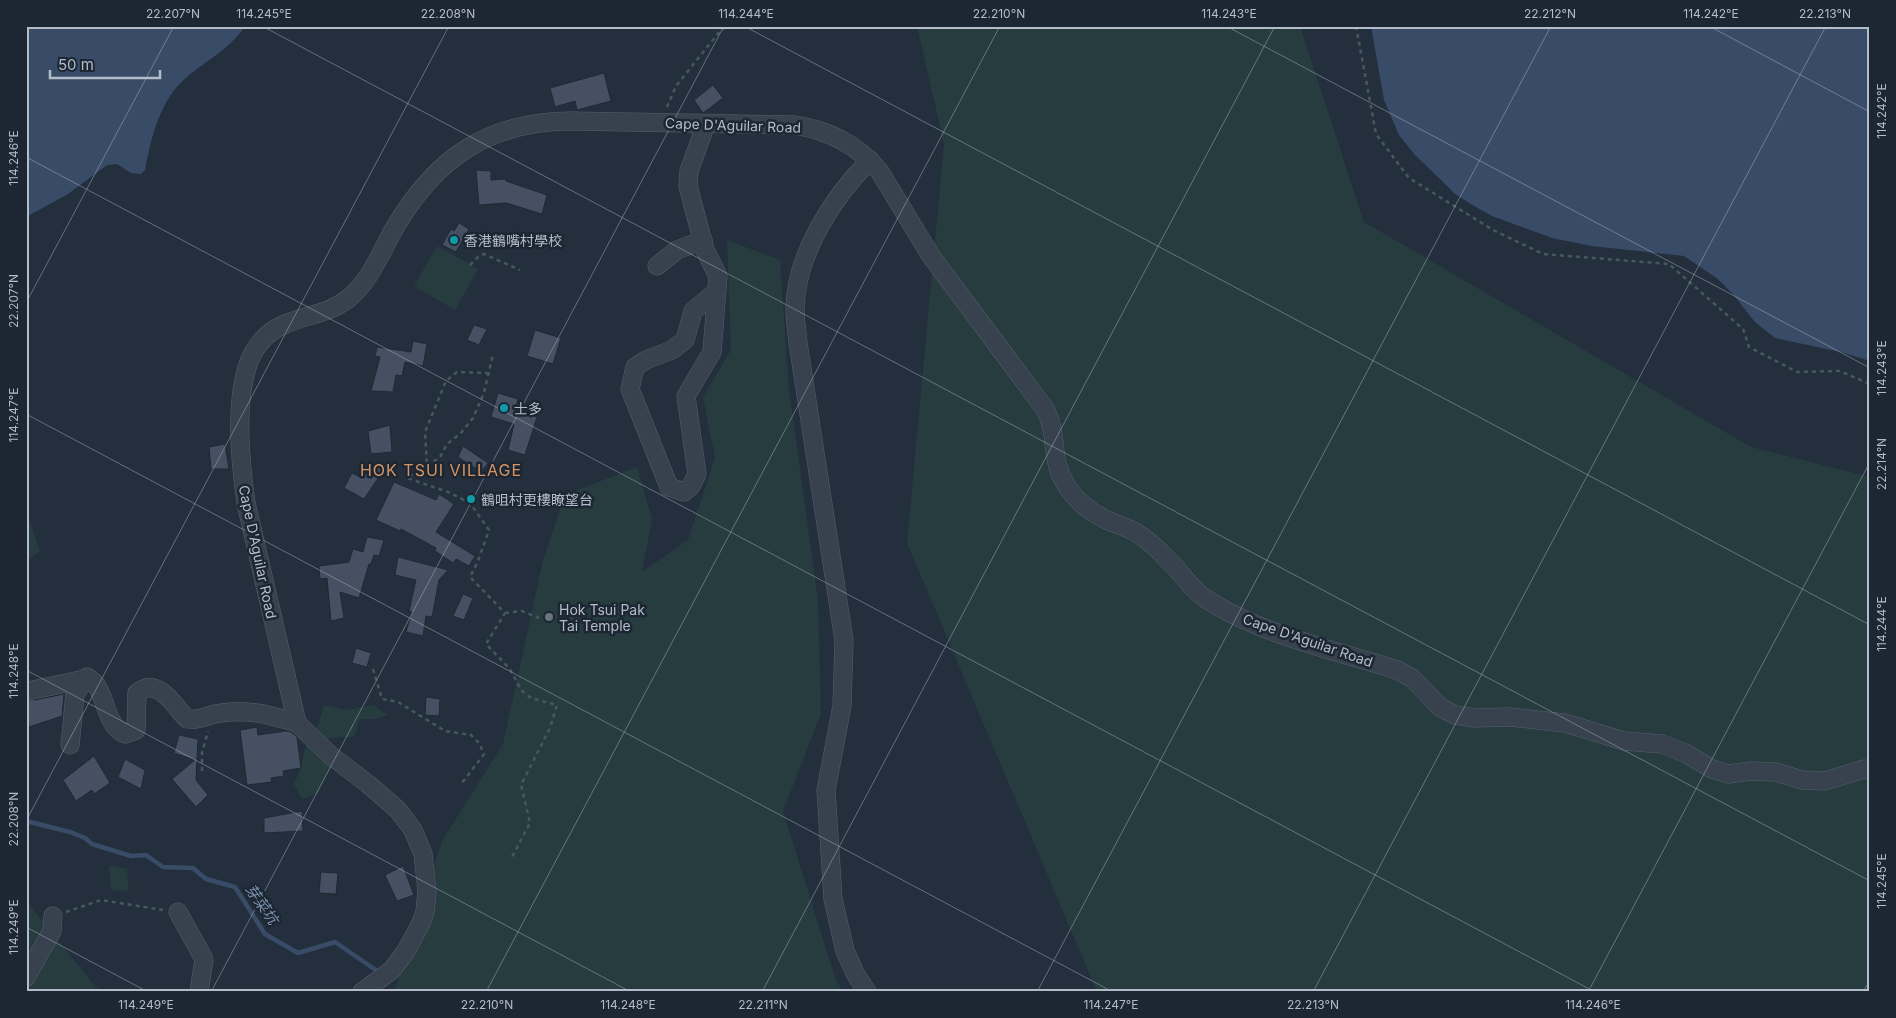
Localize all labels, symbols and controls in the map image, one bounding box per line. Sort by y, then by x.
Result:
text: 22.207°N [146,6,200,21]
text: 114.245°E [236,6,292,21]
text: 22.208°N [421,6,475,21]
text: 114.244°E [718,6,774,21]
text: 22.210°N [973,6,1025,21]
text: 114.243°E [1201,6,1257,21]
text: 22.212°N [1524,6,1576,21]
text: 114.242°E [1683,6,1739,21]
text: 22.213°N [1799,6,1851,21]
scale bar [50,48,160,80]
text: 50 m [58,55,94,74]
text: 114.242°E [1874,83,1889,139]
street label: Cape D'Aguilar Road [665,114,801,136]
text: 114.246°E [6,130,21,186]
place label: 香港鶴嘴村學校 [464,232,562,249]
marker: 香港鶴嘴村學校 [448,234,460,246]
text: 22.207°N [6,274,21,328]
text: 114.243°E [1874,340,1889,396]
text: 114.247°E [6,388,21,442]
place label: 士多 [514,400,542,417]
marker: 士多 [498,402,510,414]
text: 22.214°N [1874,438,1889,490]
district label: HOK TSUI VILLAGE [360,460,522,480]
street label: Cape D'Aguilar Road [236,484,280,620]
place label: 鶴咀村更樓瞭望台 [481,491,593,508]
marker: 鶴咀村更樓瞭望台 [465,493,477,505]
text: 114.244°E [1874,596,1889,652]
place label: Hok Tsui Pak Tai Temple [559,601,645,634]
street label: Cape D'Aguilar Road [1241,610,1375,670]
marker: Hok Tsui Pak Tai Temple [543,611,555,623]
text: 114.248°E [6,643,21,699]
text: 22.208°N [6,792,21,846]
text: 114.245°E [1874,853,1889,909]
water label: 芽菜坑 [241,880,284,930]
text: 114.249°E [6,899,21,955]
text: 114.249°E [118,997,174,1012]
text: 22.210°N [461,997,513,1012]
text: 114.248°E [600,997,656,1012]
text: 22.211°N [738,997,788,1012]
text: 114.247°E [1084,997,1138,1012]
text: 22.213°N [1287,997,1339,1012]
text: 114.246°E [1565,997,1621,1012]

